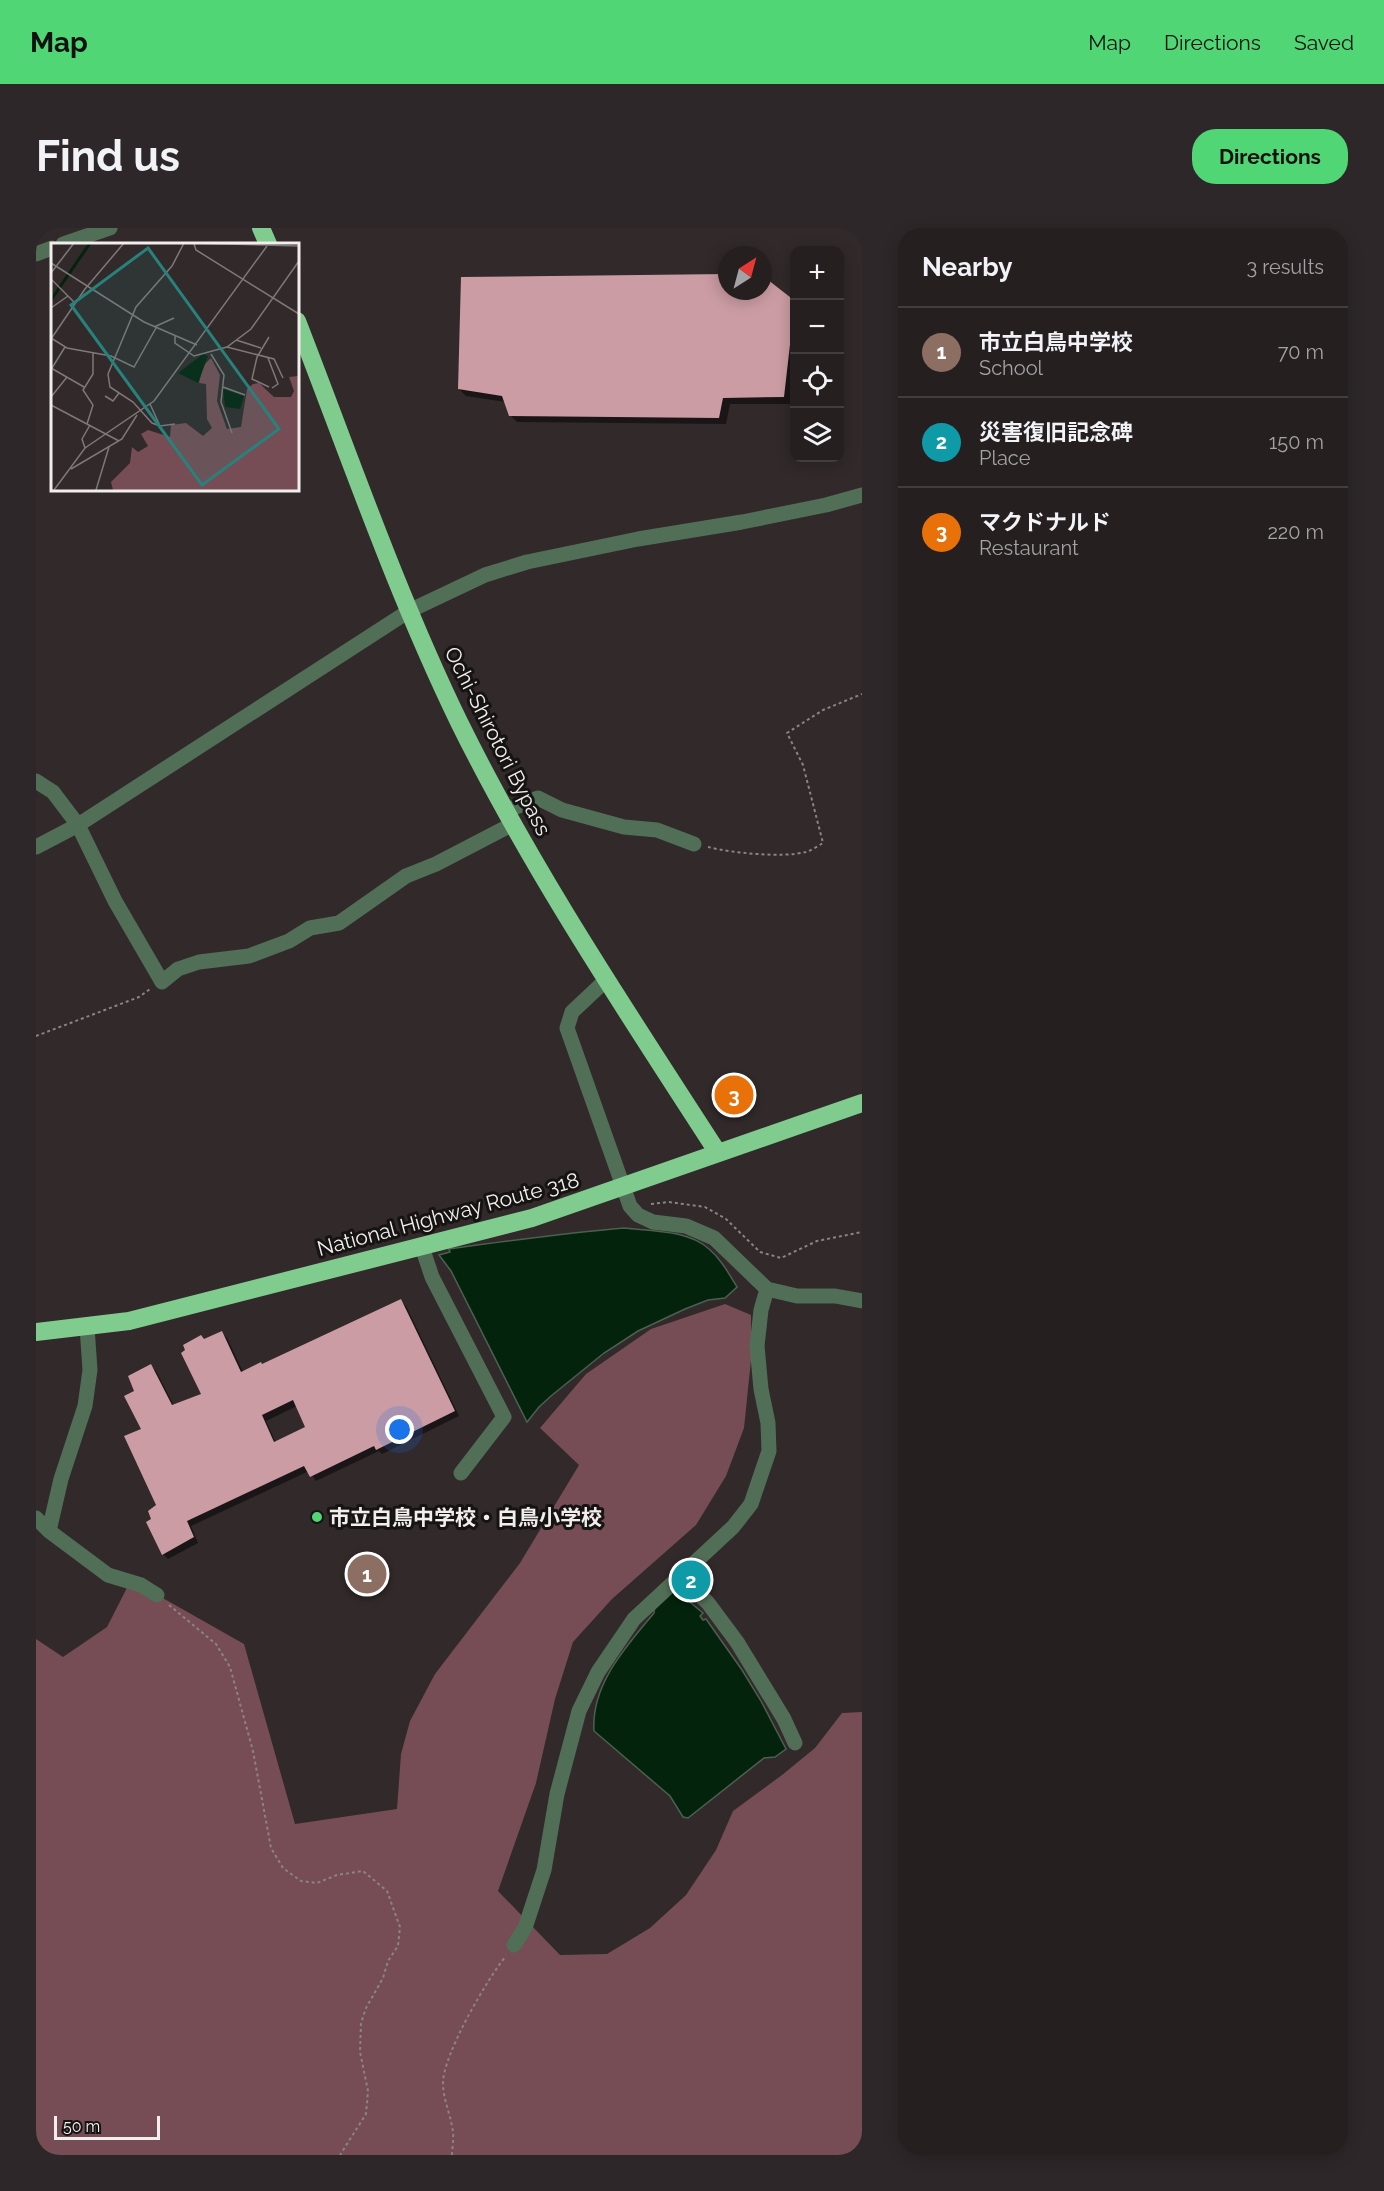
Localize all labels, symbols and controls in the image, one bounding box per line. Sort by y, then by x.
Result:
text: Map [30,26,88,59]
text: Map [1088,30,1131,55]
text: Directions [1164,30,1261,55]
text: Saved [1294,30,1354,55]
button: Directions [1192,129,1348,184]
text: Find us [36,132,180,181]
inset map [51,243,298,490]
north arrow [718,246,772,300]
map controls [790,246,844,462]
button: + [790,246,844,300]
text: Nearby [922,252,1012,282]
text: 3 results [1246,255,1324,279]
button: − [790,300,844,354]
text: 市立白鳥中学校 [979,329,1133,355]
text: 1 [937,340,946,364]
text: 70 m [1278,340,1324,364]
button: locate [790,354,844,408]
text: School [979,356,1043,380]
button: layers [790,408,844,462]
text: 災害復旧記念碑 [979,419,1133,445]
text: 2 [936,430,947,454]
text: 150 m [1269,430,1324,454]
text: Place [979,446,1030,470]
text: マクドナルド [979,509,1111,535]
text: 3 [936,520,947,544]
text: 220 m [1267,520,1324,544]
text: Restaurant [979,536,1079,560]
street label: Ochi-Shirotori Bypass [440,642,556,840]
pin: 3 [714,1072,754,1118]
street label: National Highway Route 318 [314,1167,582,1261]
your location [385,1415,414,1444]
place label: 市立白鳥中学校・白鳥小学校 [329,1505,602,1530]
marker: 市立白鳥中学校・白鳥小学校 [310,1510,324,1524]
pin: 1 [348,1552,386,1596]
pin: 2 [672,1558,710,1602]
scale bar [54,2113,160,2140]
text: 50 m [63,2117,100,2136]

